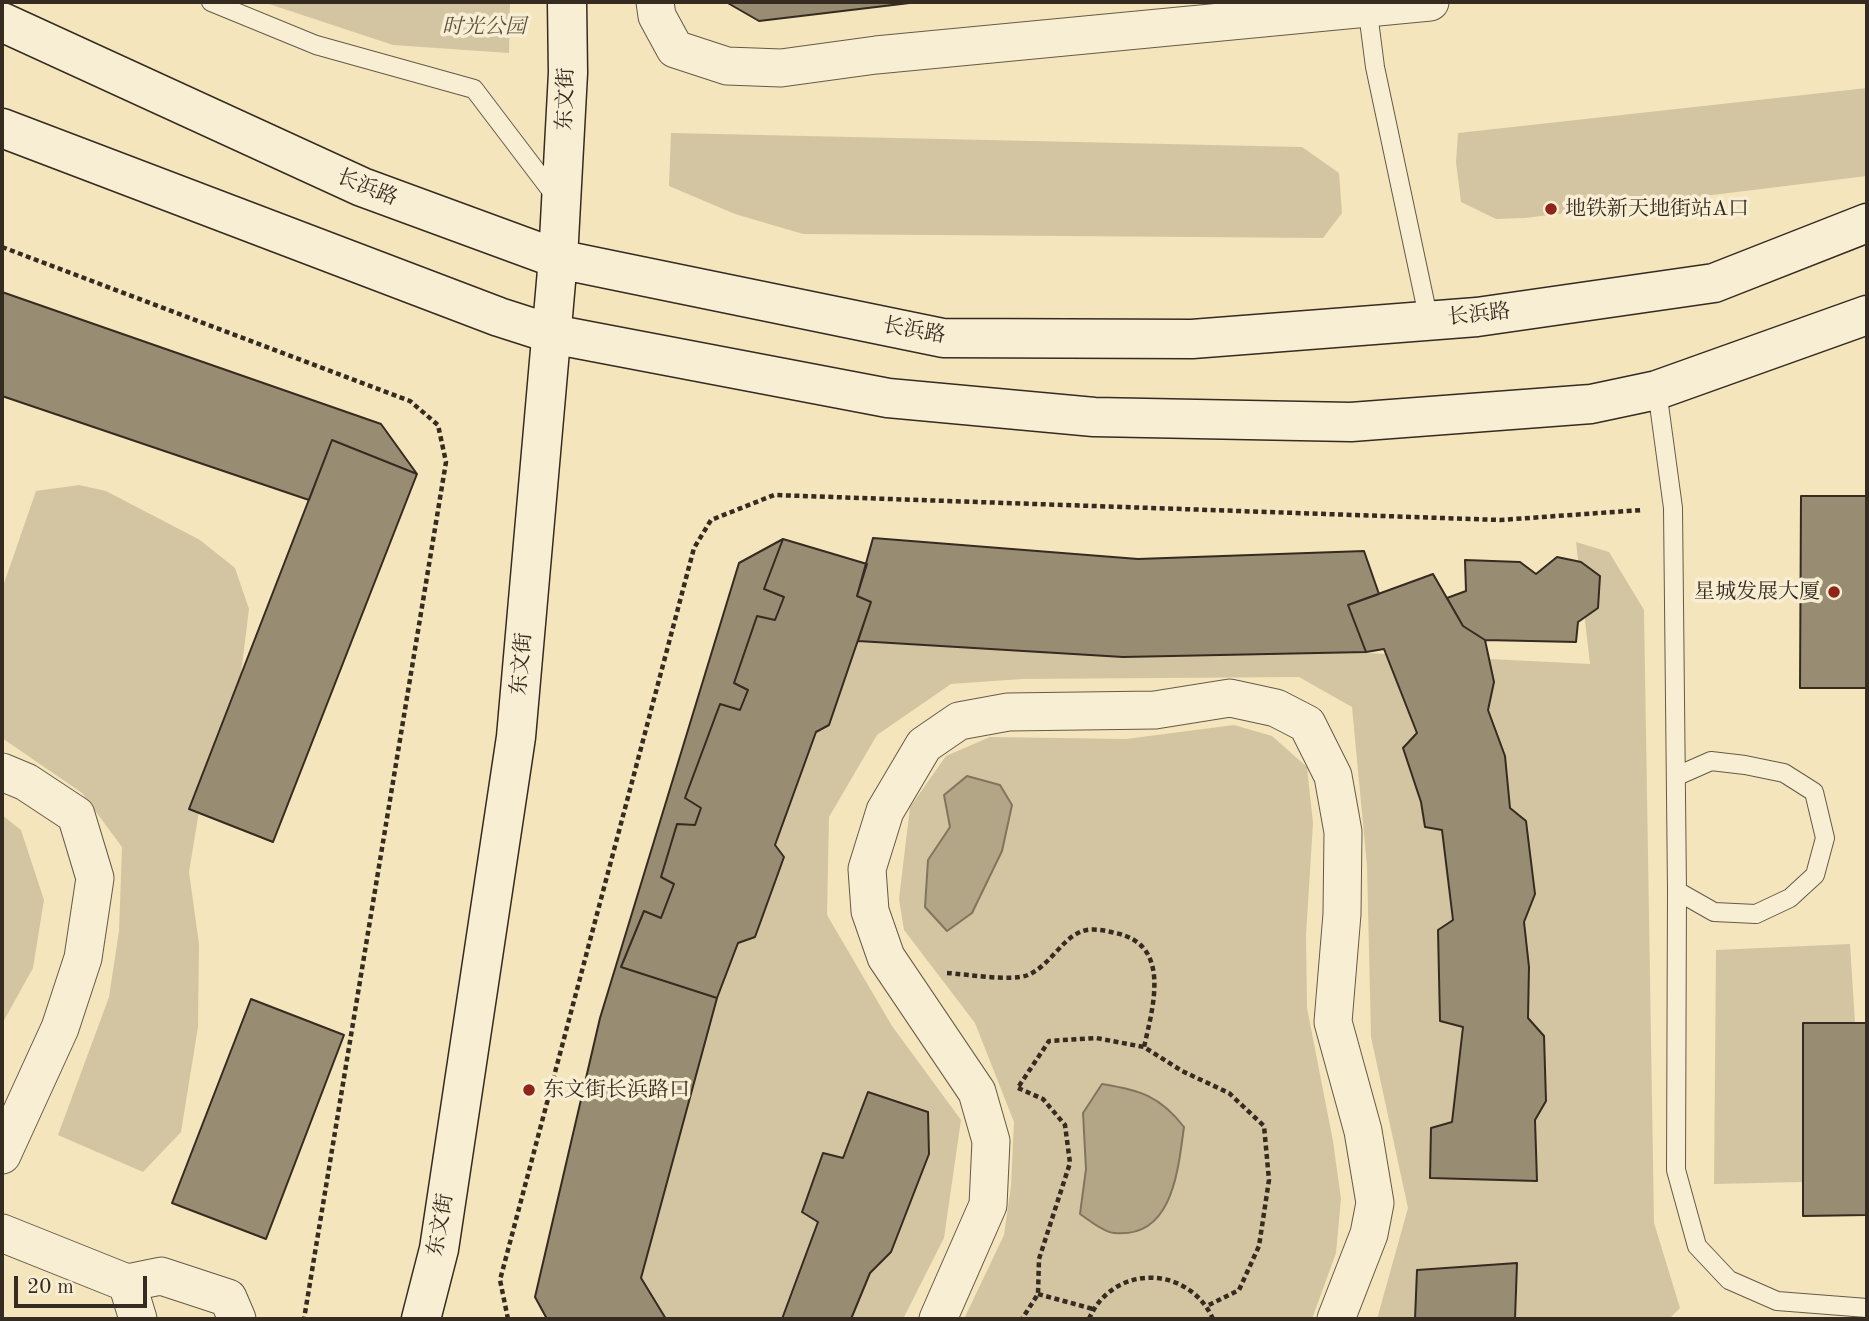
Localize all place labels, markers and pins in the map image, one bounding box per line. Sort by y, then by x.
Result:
place label: 地铁新天地街站A口 [1565,196,1749,222]
marker: 地铁新天地街站A口 [1543,201,1559,217]
place label: 星城发展大厦 [1694,579,1820,605]
marker: 星城发展大厦 [1826,584,1842,600]
place label: 东文街长浜路口 [543,1077,690,1103]
marker: 东文街长浜路口 [521,1082,537,1098]

